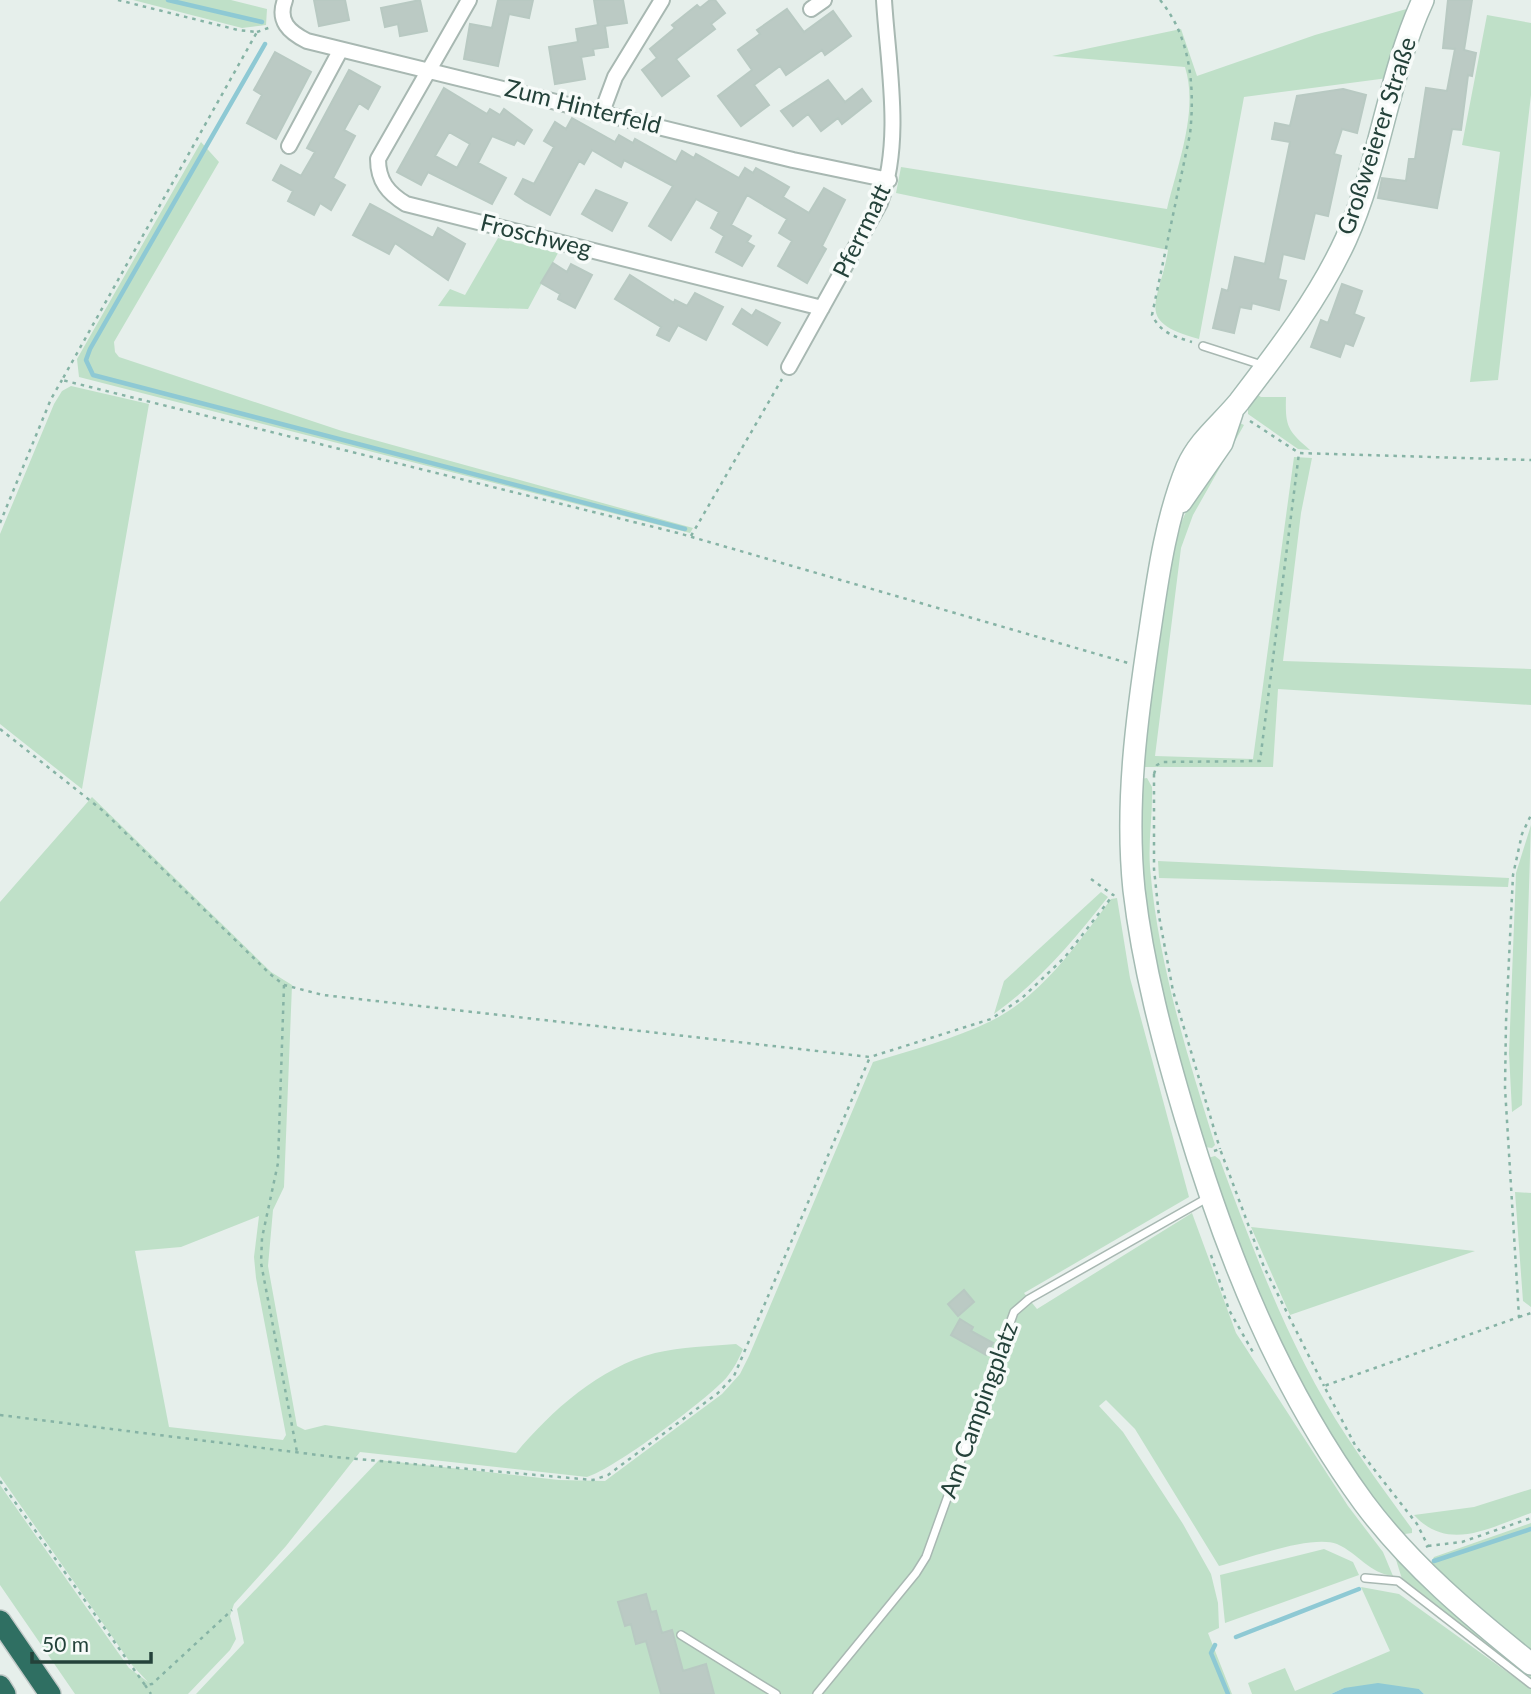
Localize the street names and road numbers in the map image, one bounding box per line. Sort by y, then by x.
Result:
street label: Großweierer Straße [1330,33,1421,238]
street label: Zum Hinterfeld [502,72,665,139]
street label: Pferrmatt [826,178,896,282]
street label: Froschweg [478,207,595,262]
street label: Am Campingplatz [932,1317,1023,1501]

